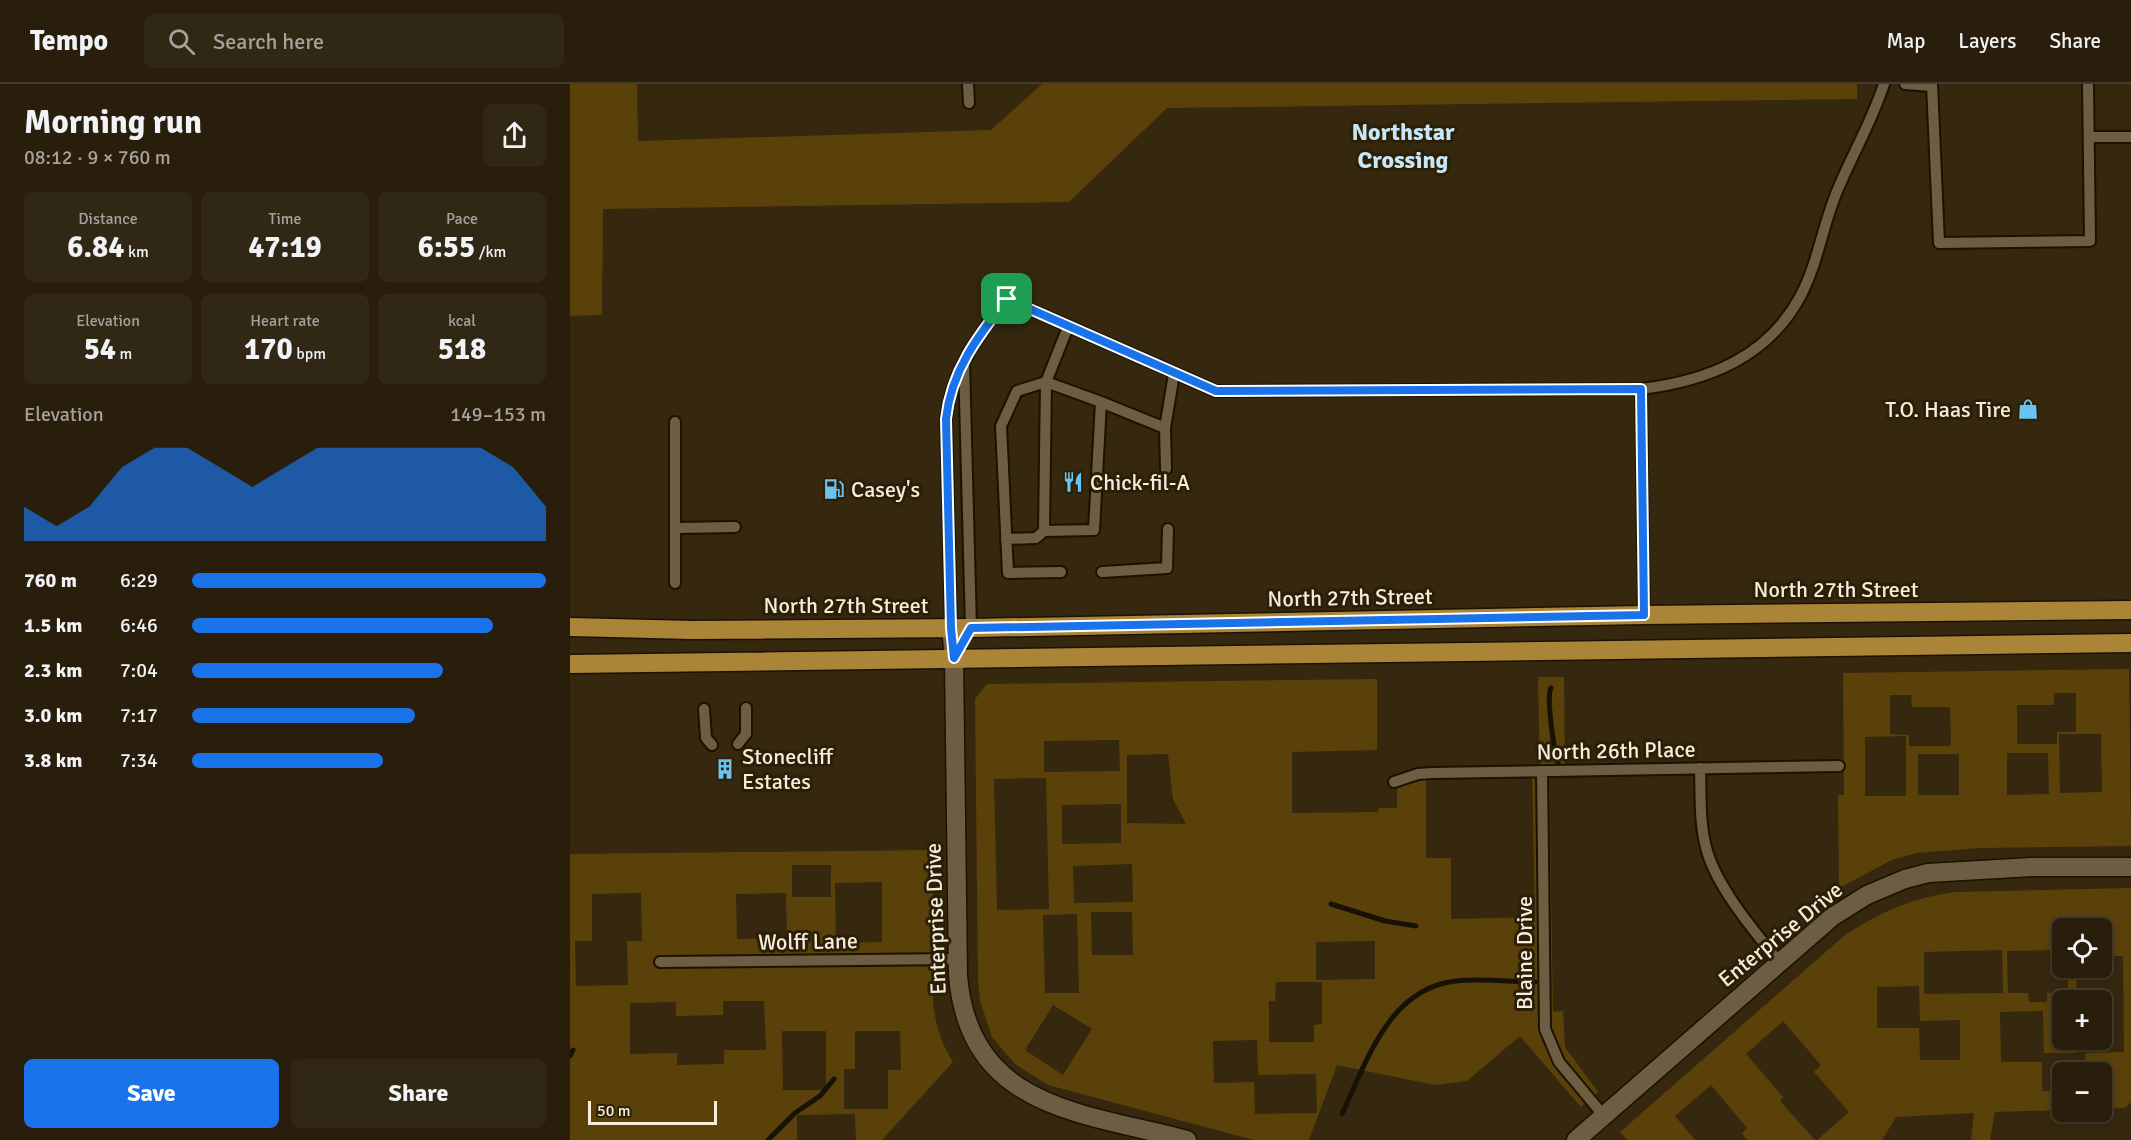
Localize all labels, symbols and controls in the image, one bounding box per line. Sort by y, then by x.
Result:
search box [144,14,564,68]
text: Tempo [30,24,108,58]
icon: search [165,25,198,58]
text: Search here [213,28,324,55]
text: Map [1887,28,1925,54]
text: Layers [1958,28,2016,54]
text: Share [2049,28,2101,54]
text: Morning run [24,102,202,143]
button: share [483,104,546,167]
district label: Northstar Crossing [1351,117,1455,175]
text: 08:12 · 9 × 760 m [24,145,171,170]
text: Distance [78,209,138,229]
text: Time [269,209,301,229]
text: Pace [446,209,478,229]
text: 6.84 [67,229,124,266]
text: 47:19 [248,229,322,266]
text: 6:55 [418,229,475,266]
text: km [124,242,149,262]
text: /km [475,242,506,262]
pin [981,273,1032,324]
icon: arrive [990,282,1023,315]
text: Elevation [76,311,140,331]
text: Heart rate [250,311,320,331]
text: kcal [448,311,476,331]
text: 54 [84,331,116,368]
text: 170 [244,331,293,368]
text: 518 [438,331,486,368]
text: m [116,344,132,364]
text: bpm [293,344,326,364]
place label: T.O. Haas Tire [1885,396,2011,423]
shop icon: T.O. Haas Tire [2016,397,2040,421]
text: Elevation [24,402,104,427]
text: 149–153 m [450,402,546,427]
place label: Chick-fil-A [1090,469,1191,496]
restaurant icon: Chick-fil-A [1061,470,1085,494]
place label: Casey's [851,476,920,503]
fuel station icon: Casey's [822,477,846,501]
text: 760 m [24,568,77,593]
text: 6:29 [120,568,158,593]
street label: North 27th Street [1753,576,1919,603]
street label: North 27th Street [1267,583,1433,612]
street label: North 27th Street [763,592,929,619]
text: 1.5 km [24,613,82,638]
text: 6:46 [120,613,158,638]
text: 2.3 km [24,658,82,683]
text: 7:04 [120,658,158,683]
text: 3.0 km [24,703,82,728]
text: 7:17 [120,703,158,728]
street label: North 26th Place [1536,736,1696,765]
place label: Stonecliff Estates [742,743,834,795]
text: 3.8 km [24,748,82,773]
text: 7:34 [120,748,158,773]
building icon: Stonecliff Estates [713,757,737,781]
street label: Enterprise Drive [919,843,952,995]
street label: Enterprise Drive [1713,876,1848,993]
street label: Blaine Drive [1511,896,1538,1010]
map controls [2052,918,2112,1122]
button: locate [2052,918,2112,978]
street label: Wolff Lane [758,927,858,956]
button: + [2052,990,2112,1050]
button: Save [24,1059,279,1128]
button: Share [291,1059,546,1128]
button: − [2052,1062,2112,1122]
scale bar [588,1098,717,1126]
text: 50 m [597,1101,631,1121]

